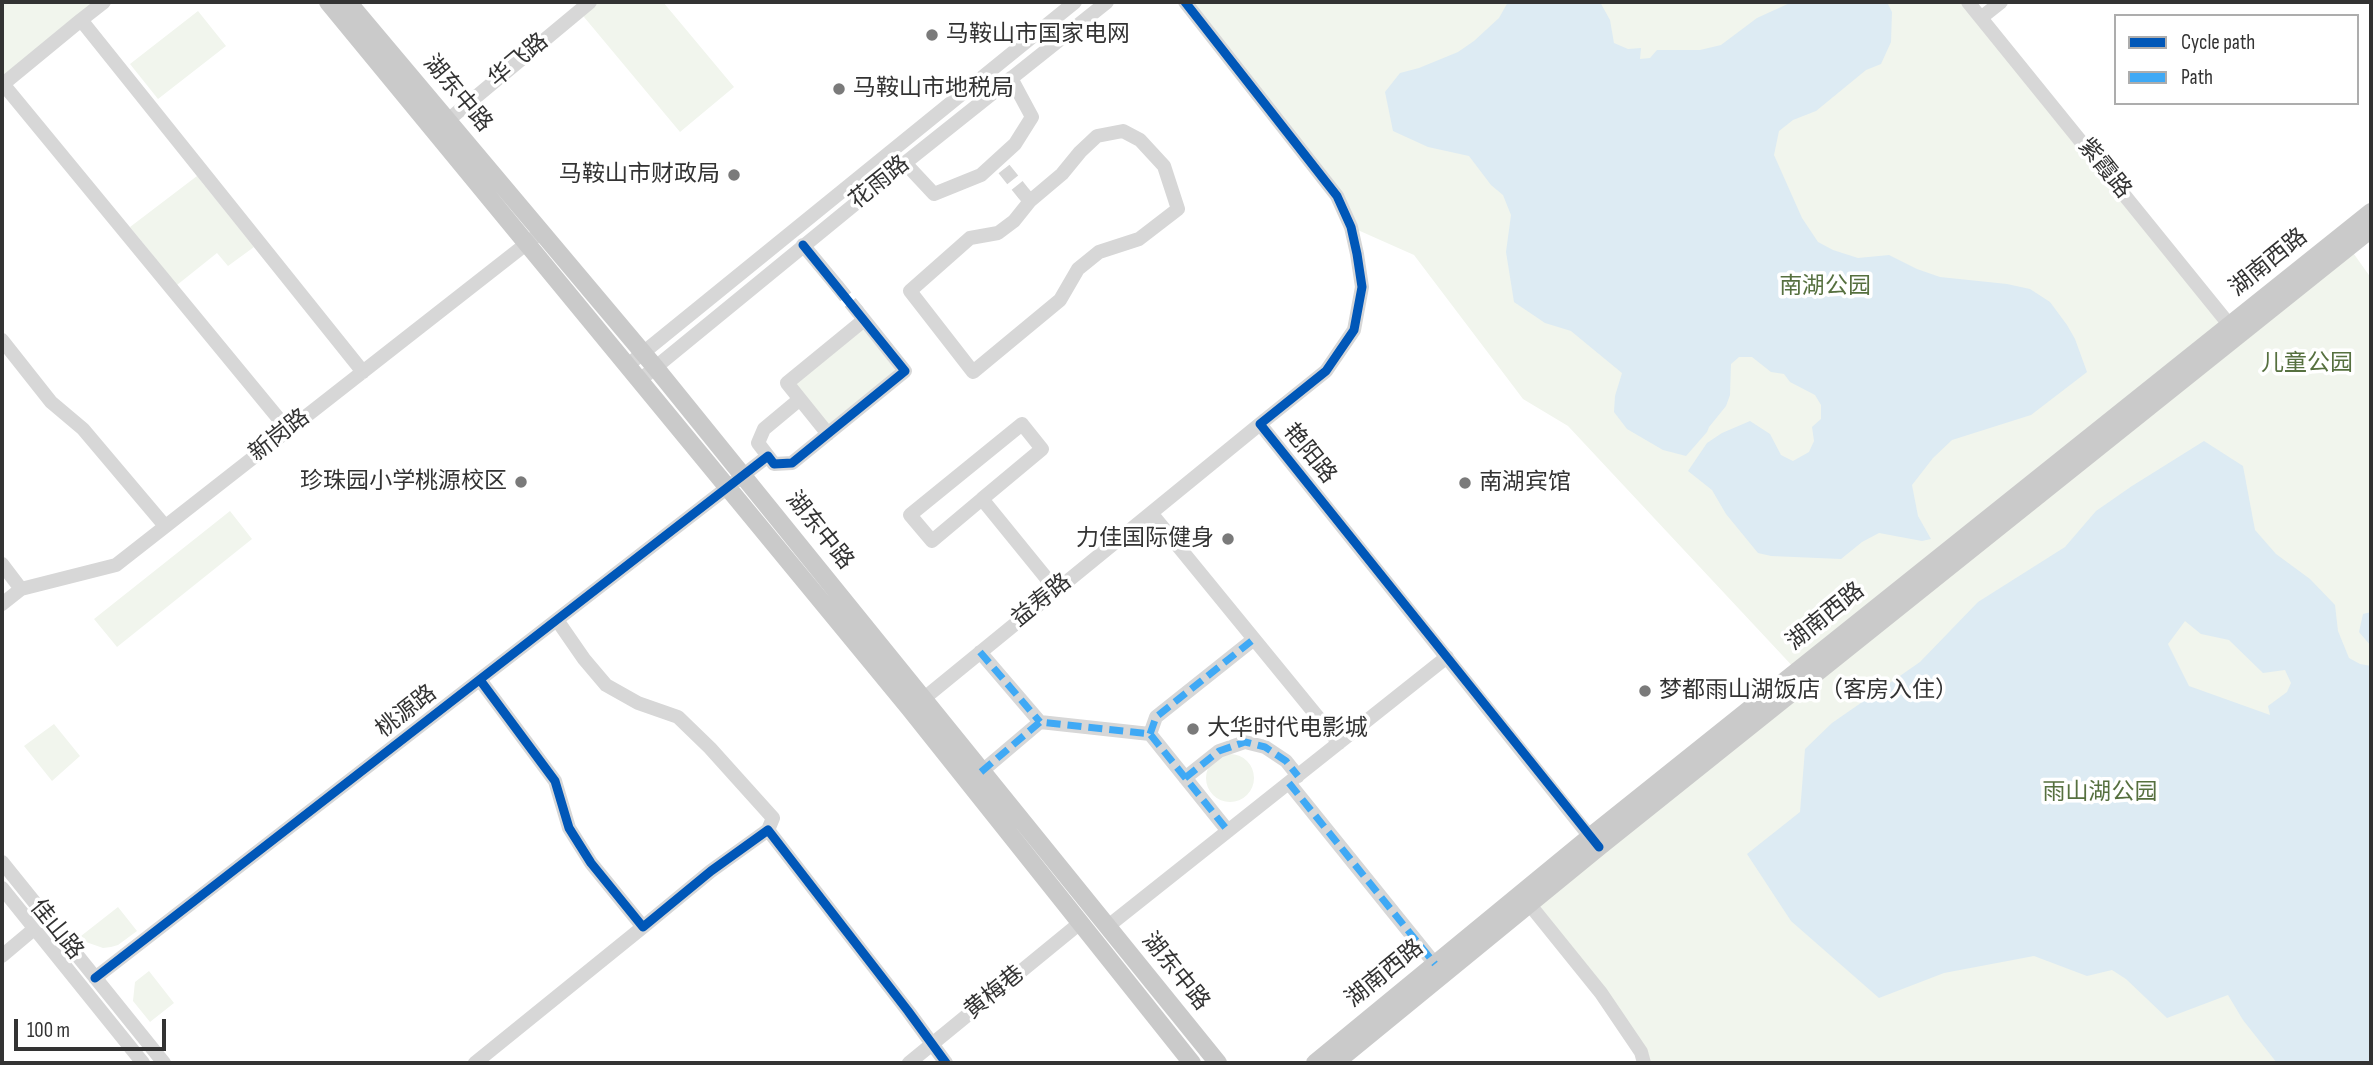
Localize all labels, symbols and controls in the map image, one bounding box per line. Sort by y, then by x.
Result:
legend [2114,14,2359,105]
place label: 马鞍山市国家电网 [946,21,1130,49]
marker: 马鞍山市国家电网 [924,27,940,43]
street label: 华飞路 [484,28,554,94]
text: Cycle path [2181,30,2255,55]
street label: 湖东中路 [417,50,497,138]
text: Path [2181,65,2213,90]
place label: 马鞍山市地税局 [853,75,1014,103]
marker: 马鞍山市地税局 [831,81,847,97]
street label: 紫霞路 [2072,134,2136,204]
street label: 花雨路 [845,151,915,215]
place label: 马鞍山市财政局 [559,161,720,189]
marker: 马鞍山市财政局 [726,167,742,183]
street label: 湖南西路 [2225,223,2313,303]
park label: 南湖公园 [1779,273,1871,301]
park label: 儿童公园 [2261,350,2353,378]
street label: 新岗路 [244,404,316,468]
street label: 艳阳路 [1277,419,1341,489]
place label: 珍珠园小学桃源校区 [300,468,507,496]
place label: 南湖宾馆 [1479,469,1571,497]
marker: 珍珠园小学桃源校区 [513,474,529,490]
marker: 南湖宾馆 [1457,475,1473,491]
street label: 湖东中路 [779,487,859,575]
place label: 力佳国际健身 [1076,525,1214,553]
marker: 力佳国际健身 [1220,531,1236,547]
street label: 益寿路 [1007,569,1077,633]
street label: 湖南西路 [1782,577,1870,657]
place label: 梦都雨山湖饭店（客房入住） [1659,677,1958,705]
street label: 桃源路 [371,680,443,744]
marker: 梦都雨山湖饭店（客房入住） [1637,683,1653,699]
place label: 大华时代电影城 [1207,715,1368,743]
marker: 大华时代电影城 [1185,721,1201,737]
park label: 雨山湖公园 [2043,779,2157,807]
street label: 佳山路 [24,895,88,965]
street label: 湖东中路 [1135,928,1215,1016]
street label: 湖南西路 [1341,934,1429,1014]
street label: 黄梅巷 [960,961,1030,1025]
scale bar [18,1006,170,1050]
text: 100 m [27,1018,70,1043]

